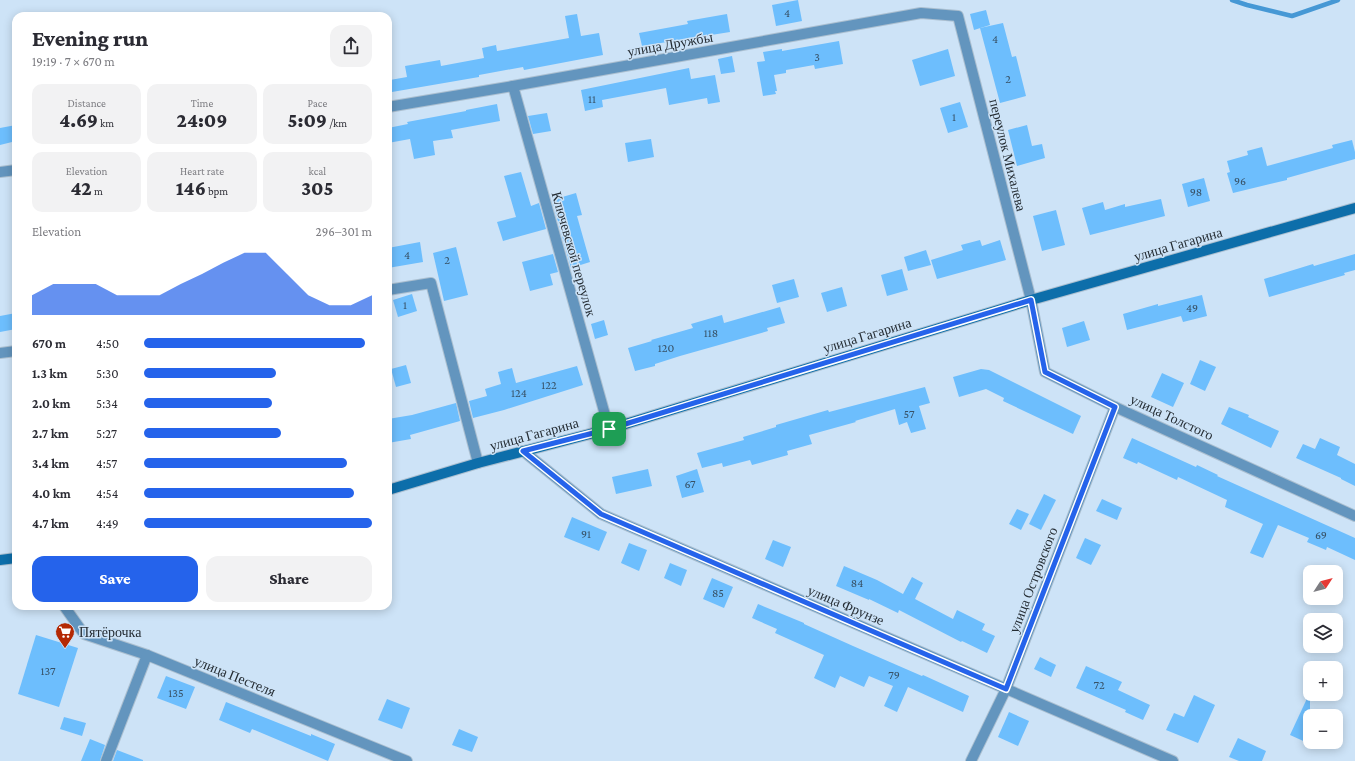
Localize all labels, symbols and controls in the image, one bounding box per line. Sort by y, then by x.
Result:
house number: 4 [784,6,790,20]
button: share [330,25,372,67]
text: Evening run [32,26,148,51]
street label: улица Дружбы [626,29,715,59]
house number: 4 [992,32,998,46]
house number: 3 [814,50,820,64]
text: 19:19 · 7 × 670 m [32,54,115,69]
house number: 2 [1005,72,1011,86]
house number: 11 [588,92,596,106]
text: Distance [67,97,106,109]
text: Time [191,97,213,109]
text: Pace [307,97,327,109]
street label: переулок Михалева [986,97,1030,214]
text: 4.69 [59,109,98,131]
text: 24:09 [176,109,228,131]
text: 5:09 [287,109,327,131]
house number: 1 [952,110,956,124]
text: km [98,117,114,129]
text: /km [327,117,347,129]
text: Elevation [66,165,107,177]
text: Heart rate [180,165,224,177]
text: kcal [308,165,326,177]
house number: 96 [1234,174,1246,188]
text: 42 [71,177,92,199]
text: 146 [176,177,206,199]
text: 305 [301,177,334,199]
text: m [92,185,103,197]
text: bpm [206,185,228,197]
house number: 98 [1190,185,1202,199]
street label: Ключевской переулок [549,190,600,318]
text: Elevation [32,224,81,239]
text: 296–301 m [316,224,372,239]
street label: улица Гагарина [1132,224,1225,264]
house number: 4 [404,248,410,262]
house number: 2 [444,253,450,267]
house number: 1 [403,298,407,312]
house number: 49 [1186,301,1198,315]
street label: улица Гагарина [821,314,914,356]
house number: 118 [704,326,718,340]
text: 670 m [32,336,66,351]
text: 4:50 [96,336,119,351]
house number: 120 [658,341,674,355]
text: 1.3 km [32,366,67,381]
text: 5:30 [96,366,119,381]
house number: 122 [541,378,557,392]
house number: 124 [511,386,527,400]
street label: улица Толстого [1128,391,1216,443]
text: 2.0 km [32,396,70,411]
text: 5:34 [96,396,118,411]
house number: 57 [904,407,915,421]
pin [592,412,626,446]
street label: улица Гагарина [488,414,581,454]
icon: arrive [598,418,620,440]
text: 2.7 km [32,426,69,441]
text: 5:27 [96,426,117,441]
text: 3.4 km [32,456,69,471]
text: 4:57 [96,456,117,471]
house number: 67 [684,477,696,491]
text: 4.0 km [32,486,71,501]
text: 4:54 [96,486,118,501]
text: 4.7 km [32,516,69,531]
text: 4:49 [96,516,119,531]
street label: улица Островского [1005,525,1061,635]
house number: 91 [581,527,591,541]
house number: 69 [1315,528,1327,542]
button: Save [32,556,198,602]
button: Share [206,556,372,602]
north arrow [1303,565,1343,605]
map controls [1303,565,1343,749]
house number: 84 [851,576,863,590]
street label: улица Фрунзе [805,582,887,628]
house number: 85 [712,586,724,600]
button: layers [1303,613,1343,653]
supermarket icon: Пятёрочка [54,621,76,649]
place label: Пятёрочка [79,624,142,640]
street label: улица Пестеля [192,653,278,700]
button: + [1303,661,1343,701]
house number: 137 [40,664,56,678]
house number: 79 [888,668,900,682]
house number: 72 [1093,678,1105,692]
house number: 135 [168,686,184,700]
button: − [1303,709,1343,749]

